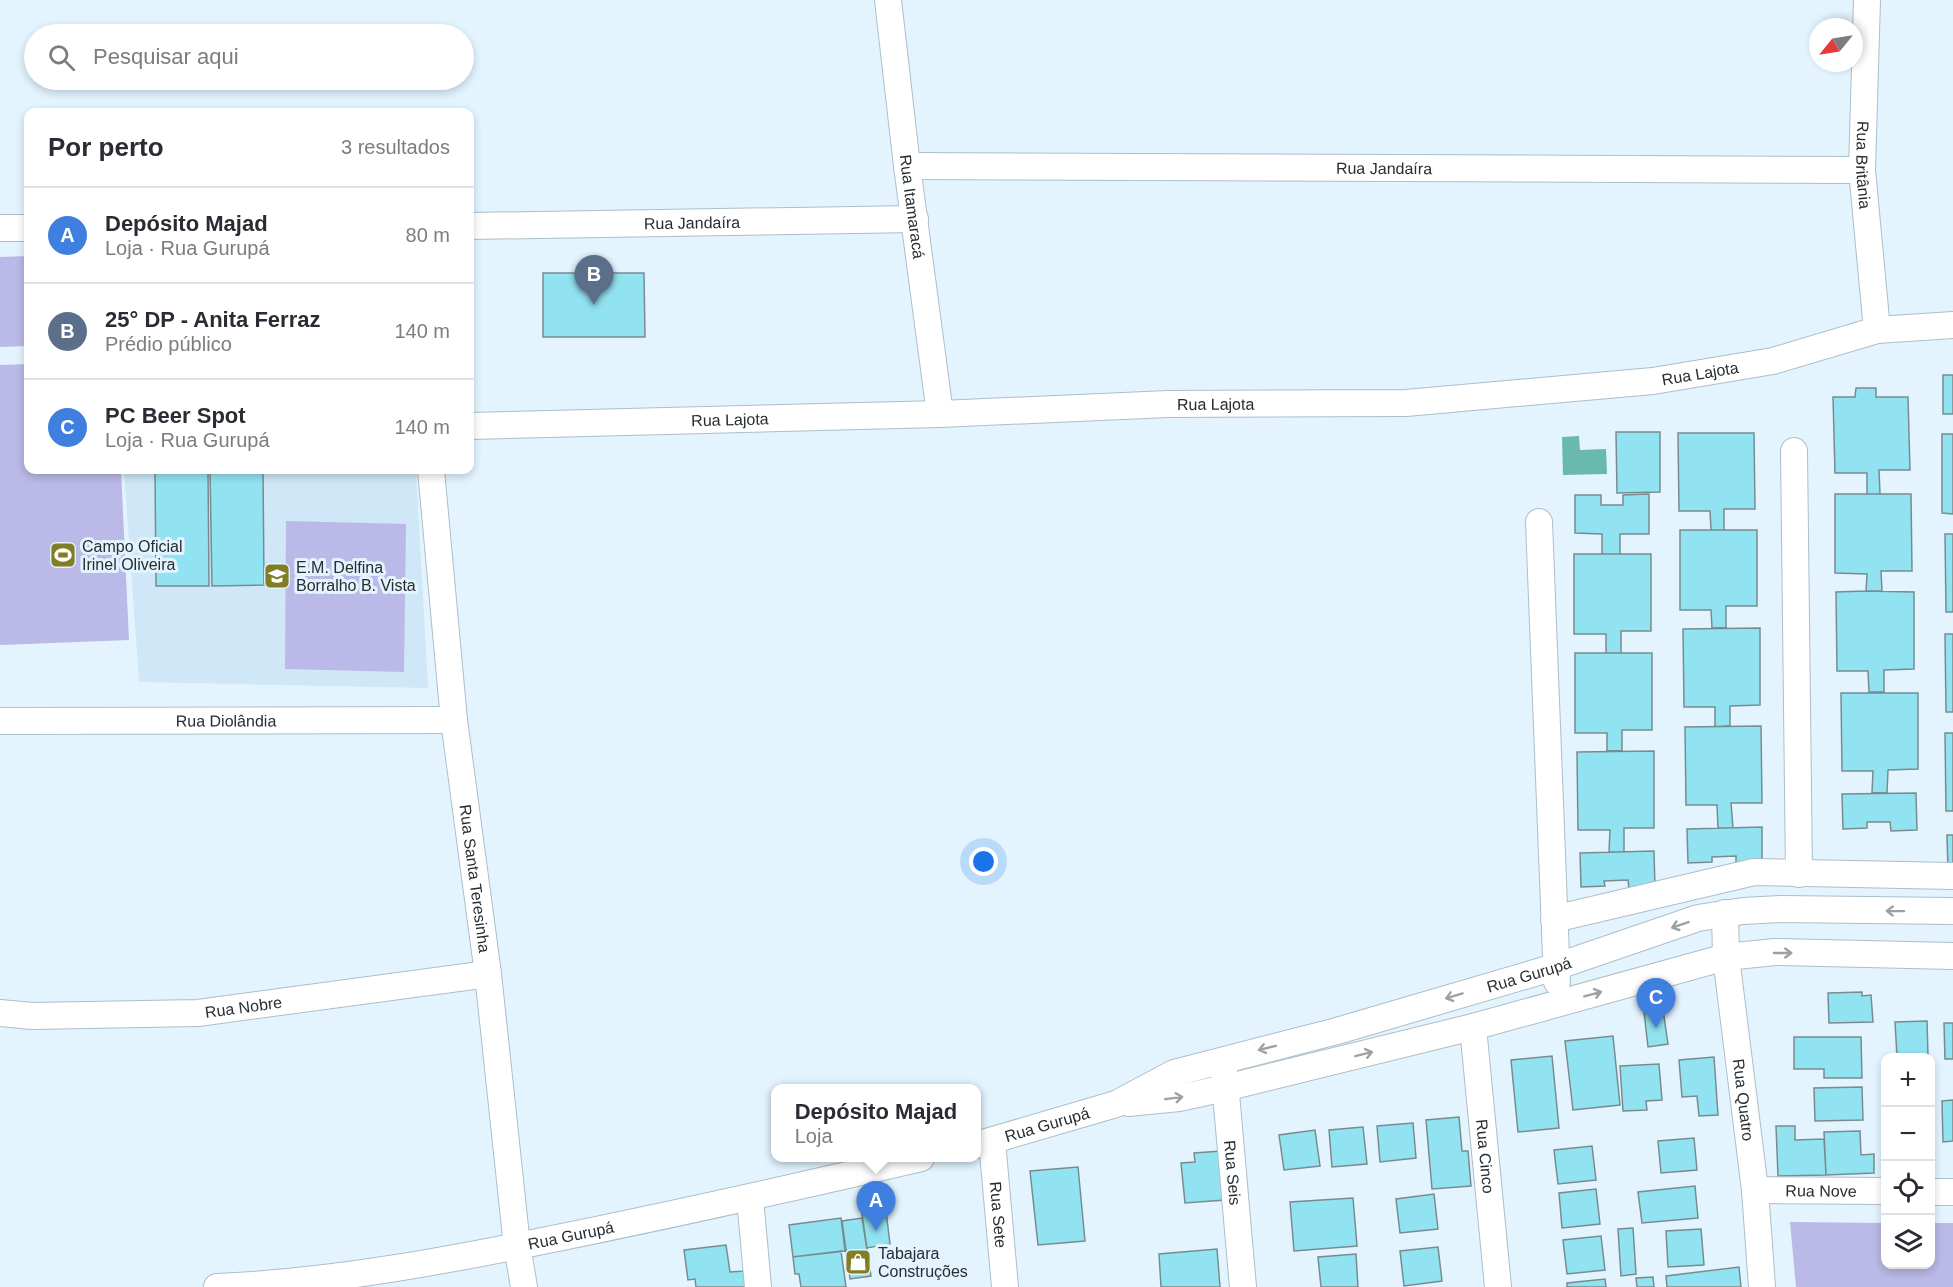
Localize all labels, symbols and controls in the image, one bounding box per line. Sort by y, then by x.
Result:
north arrow [1809,18,1863,72]
search box [24,24,474,90]
icon: search [45,41,78,74]
text: Pesquisar aqui [93,44,239,69]
street label: Rua Britânia [1853,121,1874,210]
text: Por perto [48,132,164,162]
text: 3 resultados [341,136,450,158]
street label: Rua Itamaracá [897,154,927,260]
street label: Rua Jandaíra [1336,160,1432,177]
text: Depósito Majad [105,211,268,236]
street label: Rua Jandaíra [644,214,740,232]
text: A [60,224,75,246]
text: 80 m [406,224,450,246]
text: Loja · Rua Gurupá [105,237,270,259]
pin: B [574,256,614,305]
text: 25° DP - Anita Ferraz [105,307,320,332]
text: B [60,320,75,342]
text: 140 m [394,320,450,342]
text: Prédio público [105,333,232,355]
street label: Rua Lajota [1660,359,1740,388]
street label: Rua Lajota [1177,396,1254,413]
text: PC Beer Spot [105,403,246,428]
street label: Rua Lajota [691,410,769,429]
text: C [60,416,75,438]
text: 140 m [394,416,450,438]
text: Loja · Rua Gurupá [105,429,270,451]
place label: Campo Oficial Irinel Oliveira [82,538,182,573]
sports icon: Campo Oficial Irinel Oliveira [48,540,78,570]
place label: E.M. Delfina Borralho B. Vista [296,559,416,594]
school or university icon: E.M. Delfina Borralho B. Vista [262,561,292,591]
street label: Rua Diolândia [176,712,276,730]
street label: Rua Santa Teresinha [456,804,493,954]
your location [969,847,998,876]
one-way arrow [1885,905,1905,916]
one-way arrow [1671,920,1690,931]
one-way arrow [1772,947,1792,959]
street label: Rua Gurupá [1485,954,1574,996]
pin: C [1636,978,1676,1028]
one-way arrow [1583,988,1602,999]
one-way arrow [1445,991,1464,1002]
street label: Rua Nobre [204,994,283,1021]
one-way arrow [1257,1043,1276,1055]
one-way arrow [1354,1047,1373,1059]
map controls [1881,1053,1935,1269]
button: + [1881,1053,1935,1107]
street label: Rua Quatro [1730,1058,1757,1142]
popup [771,1084,981,1162]
one-way arrow [1163,1092,1183,1103]
text: Depósito Majad [795,1099,957,1124]
street label: Rua Gurupá [1003,1104,1091,1145]
button: − [1881,1107,1935,1161]
street label: Rua Cinco [1473,1118,1497,1195]
text: Loja [795,1125,833,1147]
street label: Rua Seis [1221,1140,1244,1206]
button: locate [1881,1161,1935,1215]
street label: Rua Sete [987,1181,1010,1249]
pin: A [856,1182,896,1231]
street label: Rua Nove [1785,1182,1857,1200]
button: layers [1881,1215,1935,1269]
street label: Rua Gurupá [527,1219,616,1253]
place label: Tabajara Construções [878,1245,968,1280]
shop icon: Tabajara Construções [843,1247,873,1277]

